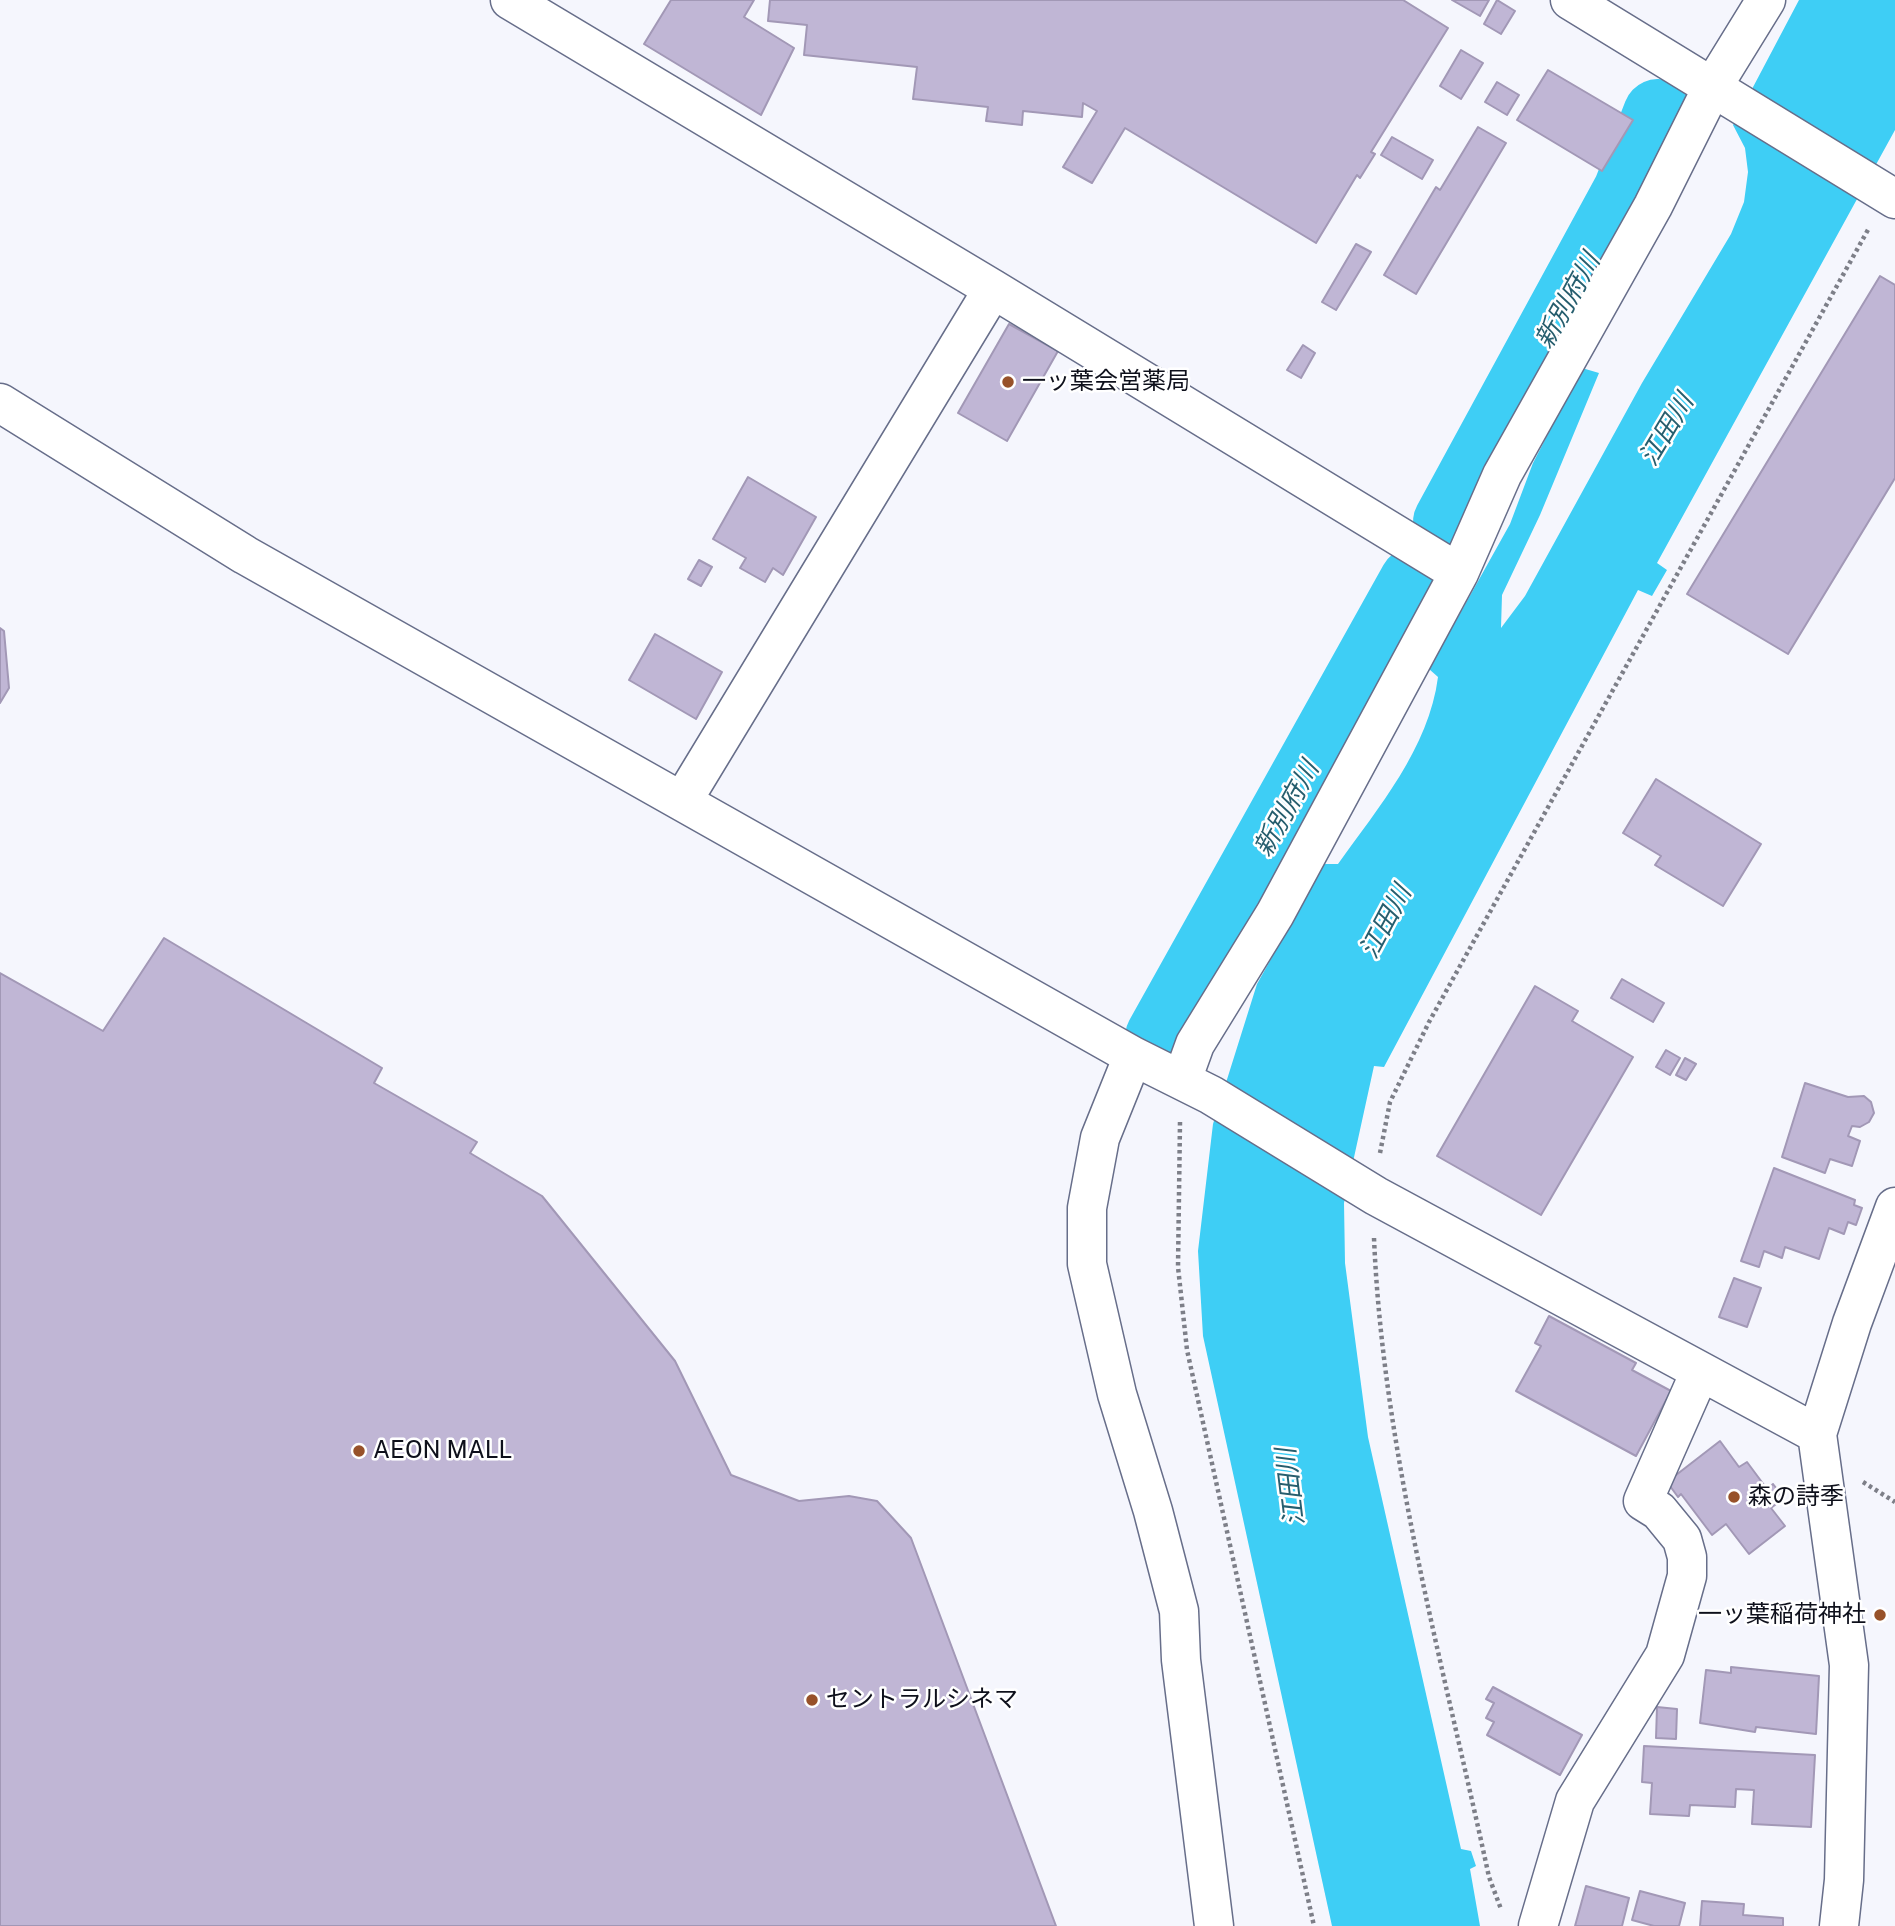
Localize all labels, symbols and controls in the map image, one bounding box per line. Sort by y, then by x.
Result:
water label: 新別府川 [1529,248,1607,354]
place label: 一ッ葉会営薬局 [1022,368,1190,396]
marker: 一ッ葉会営薬局 [1000,374,1016,390]
water label: 江田川 [1634,389,1700,471]
water label: 新別府川 [1248,756,1326,862]
water label: 江田川 [1354,880,1418,964]
place label: AEON MALL [373,1437,512,1465]
marker: AEON MALL [351,1443,367,1459]
water label: 江田川 [1271,1446,1311,1528]
place label: 森の詩季 [1748,1483,1844,1511]
marker: 森の詩季 [1726,1489,1742,1505]
place label: 一ッ葉稲荷神社 [1698,1601,1866,1629]
marker: 一ッ葉稲荷神社 [1872,1607,1888,1623]
place label: セントラルシネマ [826,1686,1018,1714]
marker: セントラルシネマ [804,1692,820,1708]

